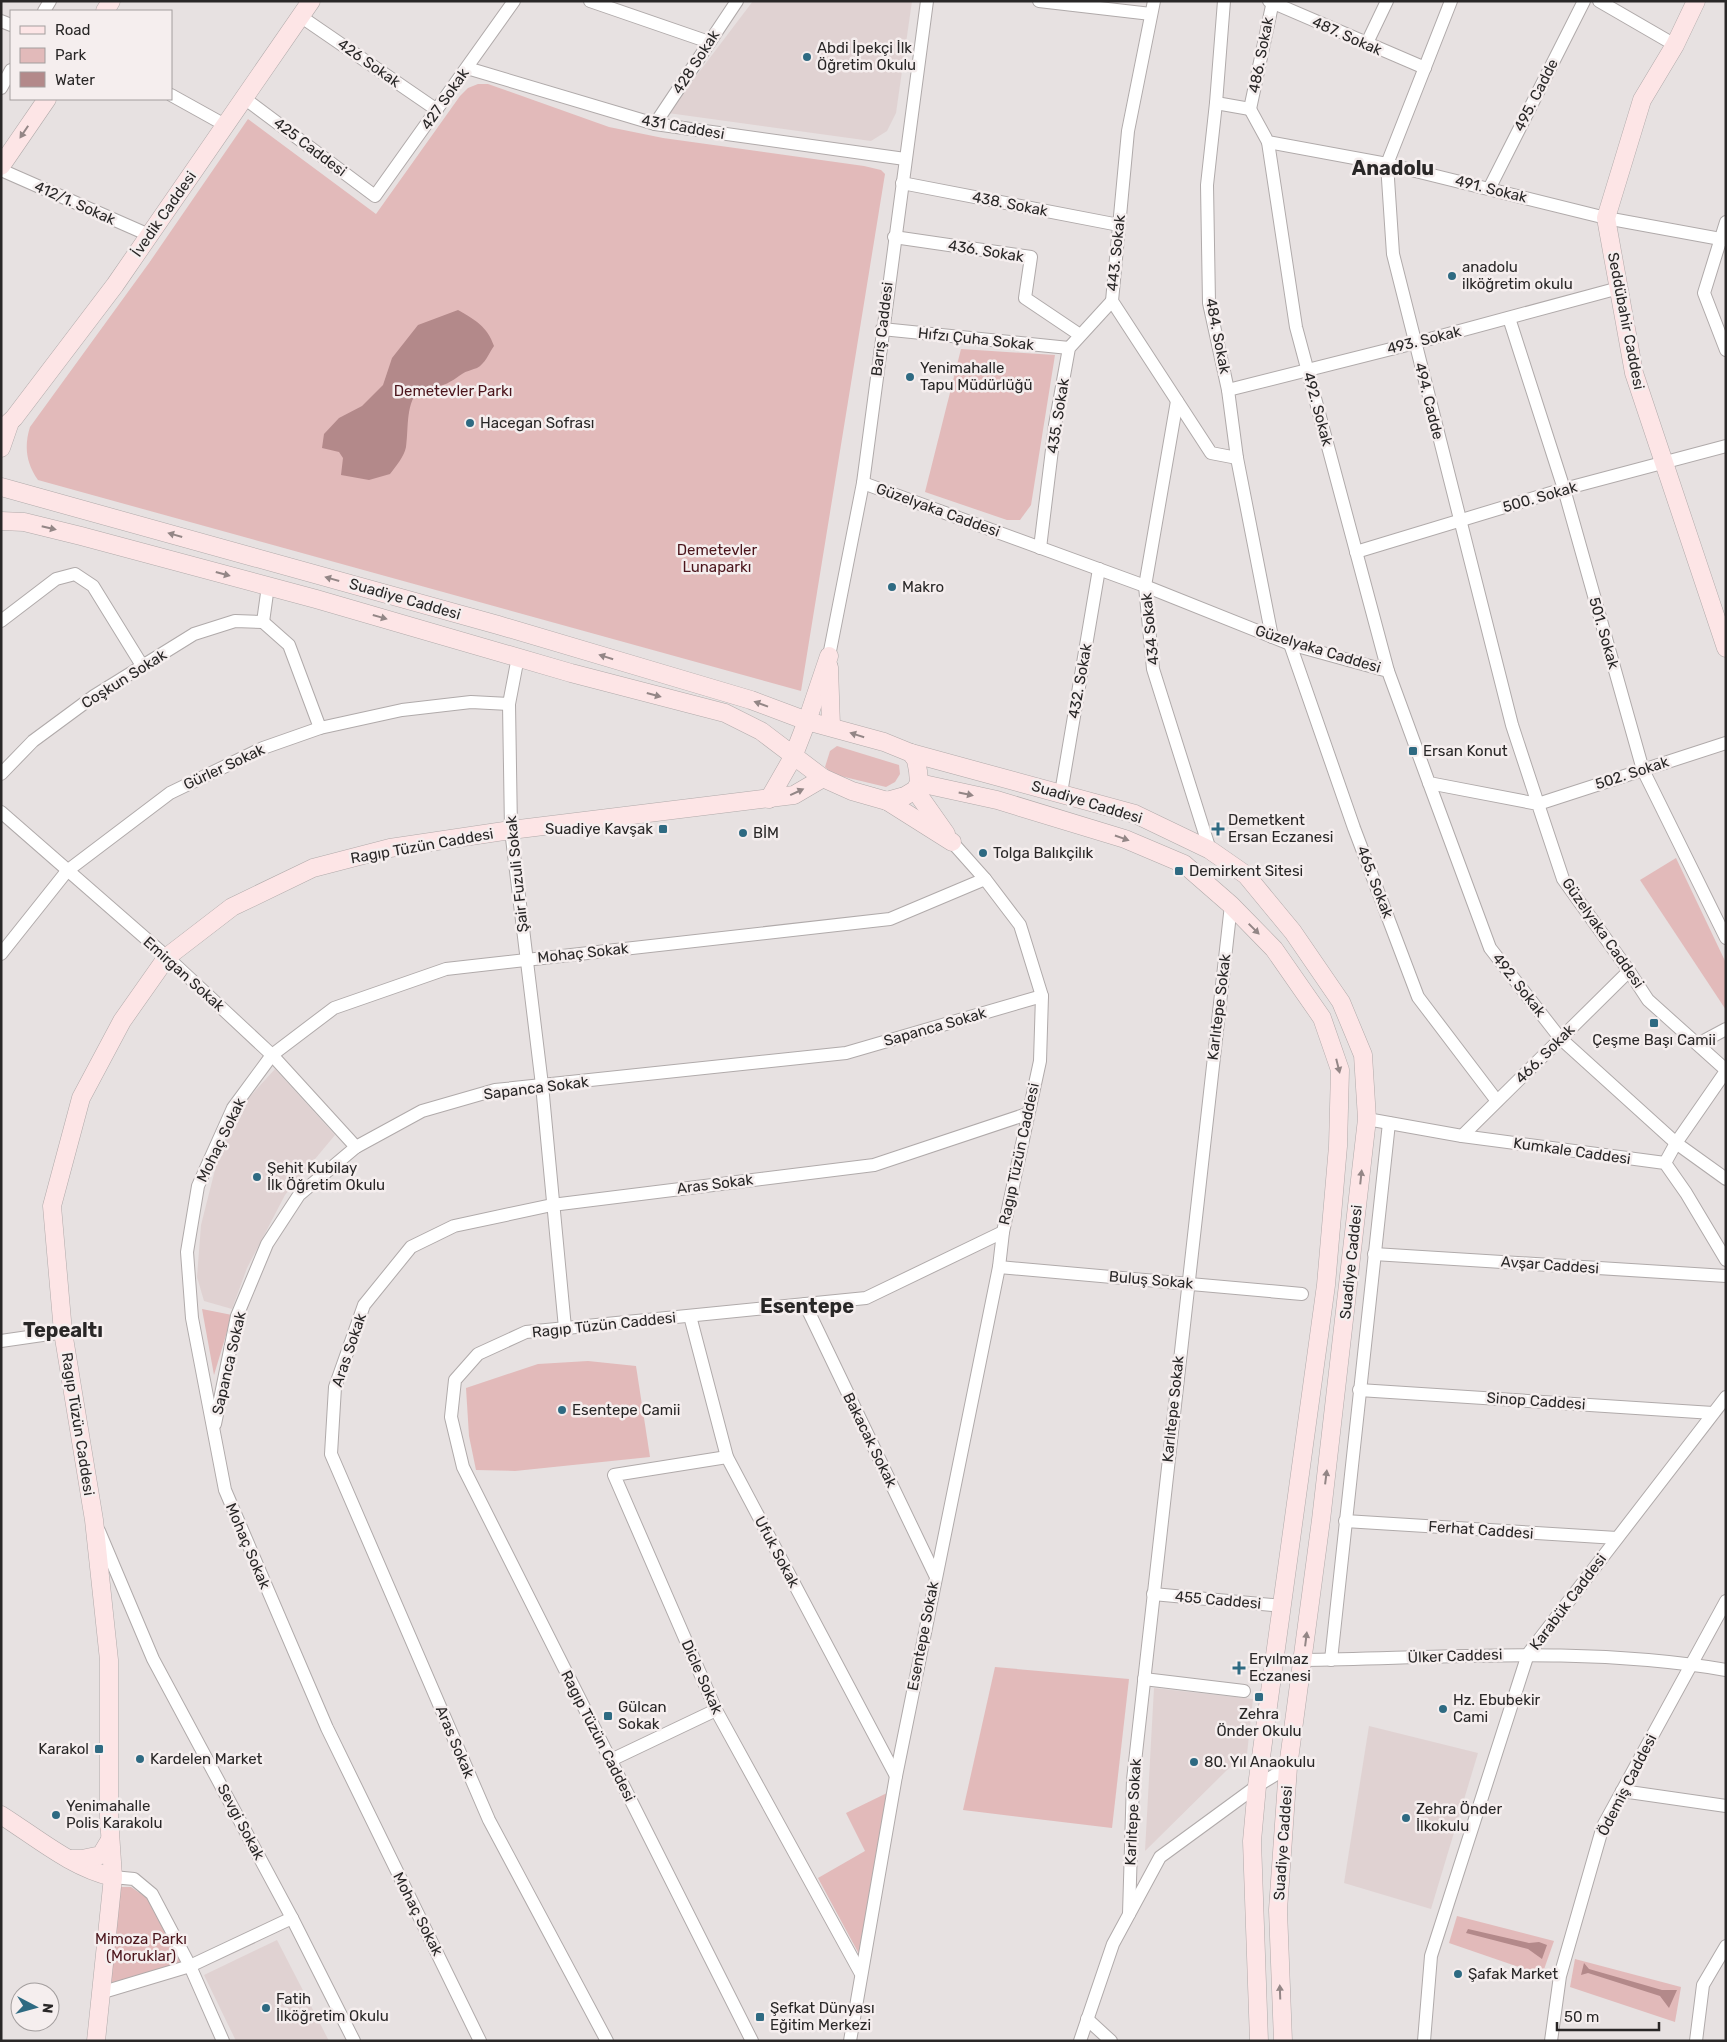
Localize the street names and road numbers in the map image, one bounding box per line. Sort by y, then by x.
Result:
street label: 487. Sokak [1309,13,1385,59]
street label: 486. Sokak [1245,15,1277,94]
street label: 428 Sokak [669,26,724,97]
street label: 426 Sokak [334,35,404,91]
street label: 495. Cadde [1510,56,1562,134]
street label: 427 Sokak [417,65,473,133]
street label: 431 Caddesi [640,111,726,143]
street label: 425 Caddesi [270,114,350,180]
street label: İvedik Caddesi [128,168,200,260]
street label: 491. Sokak [1453,171,1529,207]
street label: 412/1. Sokak [32,177,119,229]
street label: 438. Sokak [971,188,1050,220]
street label: 443. Sokak [1103,214,1129,292]
street label: 436. Sokak [947,236,1025,266]
street label: Seddübahir Caddesi [1604,251,1648,391]
street label: Barış Caddesi [867,281,897,377]
street label: 484. Sokak [1202,297,1234,376]
street label: 493. Sokak [1385,322,1463,358]
street label: Hıfzı Çuha Sokak [917,324,1035,354]
street label: 494. Cadde [1411,361,1447,441]
street label: 492. Sokak [1299,370,1337,448]
street label: 435. Sokak [1043,377,1073,455]
street label: 500. Sokak [1501,478,1580,516]
street label: Güzelyaka Caddesi [874,479,1002,541]
street label: Suadiye Caddesi [347,574,463,624]
street label: 434 Sokak [1137,592,1163,666]
street label: 501. Sokak [1585,595,1623,671]
street label: Güzelyaka Caddesi [1253,621,1383,677]
street label: 432. Sokak [1065,642,1096,720]
street label: Coşkun Sokak [78,645,170,712]
street label: Gürler Sokak [181,740,268,794]
street label: 502. Sokak [1593,753,1671,793]
street label: Suadiye Caddesi [1029,777,1145,827]
street label: Şair Fuzuli Sokak [502,815,532,933]
street label: Ragıp Tüzün Caddesi [349,825,495,867]
street label: 465. Sokak [1353,843,1397,921]
street label: Güzelyaka Caddesi [1558,874,1648,992]
street label: Emirgan Sokak [140,933,229,1015]
street label: Mohaç Sokak [537,939,630,967]
street label: 492. Sokak [1489,950,1550,1021]
street label: Karlıtepe Sokak [1204,953,1234,1061]
street label: Sapanca Sokak [882,1004,989,1050]
street label: 466. Sokak [1512,1020,1579,1087]
street label: Sapanca Sokak [482,1073,590,1103]
street label: Ragıp Tüzün Caddesi [995,1081,1043,1227]
street label: Mohaç Sokak [193,1095,249,1185]
street label: Kumkale Caddesi [1512,1134,1632,1168]
street label: Aras Sokak [676,1170,754,1198]
street label: Suadiye Caddesi [1336,1204,1366,1320]
street label: Avşar Caddesi [1500,1253,1600,1277]
street label: Buluş Sokak [1108,1267,1194,1293]
street label: Ragıp Tüzün Caddesi [531,1308,677,1342]
street label: Sapanca Sokak [208,1309,250,1417]
street label: Aras Sokak [328,1311,370,1389]
street label: Ragıp Tüzün Caddesi [58,1351,98,1497]
street label: Karlıtepe Sokak [1158,1355,1188,1463]
street label: Sinop Caddesi [1486,1389,1586,1413]
street label: Bakacak Sokak [839,1390,901,1491]
street label: Mohaç Sokak [222,1500,274,1592]
street label: Ufuk Sokak [751,1513,803,1591]
street label: Ferhat Caddesi [1428,1517,1534,1543]
street label: Karabük Caddesi [1526,1550,1610,1654]
street label: Esentepe Sokak [904,1580,942,1692]
street label: 455 Caddesi [1174,1587,1262,1613]
street label: Dicle Sokak [678,1637,726,1717]
street label: Ülker Caddesi [1407,1645,1503,1667]
street label: Ragıp Tüzün Caddesi [557,1667,639,1805]
street label: Aras Sokak [432,1703,478,1781]
street label: Ödemiş Caddesi [1594,1731,1660,1839]
street label: Karlıtepe Sokak [1121,1758,1145,1866]
street label: Sevgi Sokak [213,1781,269,1863]
street label: Suadiye Caddesi [1270,1785,1296,1901]
street label: Mohaç Sokak [389,1869,447,1959]

